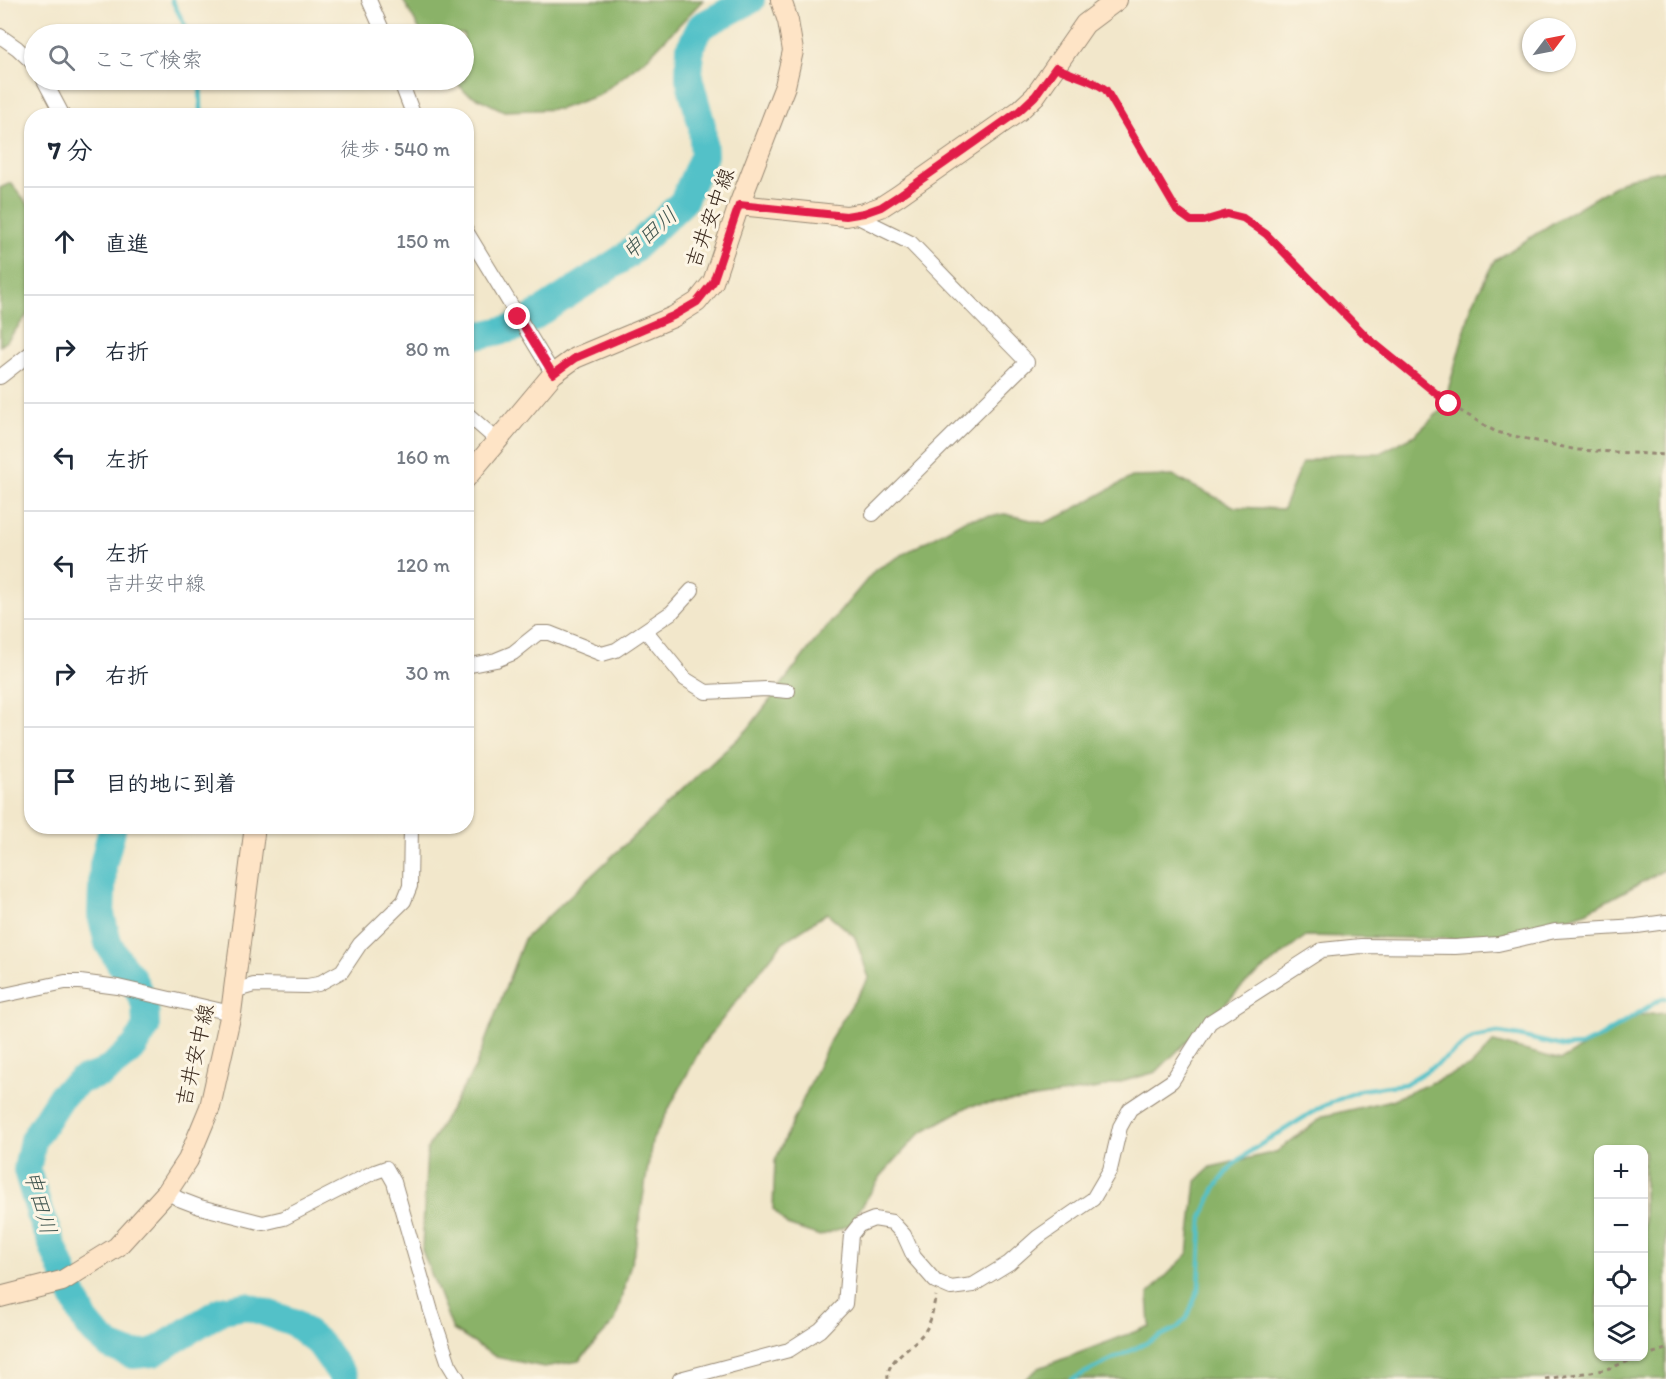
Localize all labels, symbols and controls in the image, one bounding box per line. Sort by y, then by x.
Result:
north arrow [1522,18,1576,72]
search box [24,24,474,90]
icon: search [45,41,78,74]
text: ここで検索 [93,46,203,73]
text: 7 分 [48,134,93,166]
text: 徒歩 · 540 m [340,137,450,161]
street label: 吉井安中線 [680,164,739,271]
water label: 申田川 [616,201,683,265]
icon: ahead [48,225,81,258]
text: 150 m [397,229,450,253]
text: 直進 [105,230,149,257]
route end [504,303,530,329]
icon: right [48,333,81,366]
text: 80 m [405,337,450,361]
text: 右折 [105,338,149,365]
route start [1435,390,1461,416]
icon: left [48,441,81,474]
text: 160 m [397,445,450,469]
text: 左折 [105,446,149,473]
text: 左折 [105,540,149,567]
icon: left [48,549,81,582]
text: 120 m [397,553,450,577]
text: 吉井安中線 [105,571,205,595]
icon: right [48,657,81,690]
text: 30 m [405,661,450,685]
text: 右折 [105,662,149,689]
icon: arrive [48,765,81,798]
text: 目的地に到着 [105,770,237,797]
street label: 吉井安中線 [171,1001,219,1109]
map controls [1594,1145,1648,1361]
button: + [1594,1145,1648,1199]
water label: 申田川 [18,1167,63,1238]
button: − [1594,1199,1648,1253]
button: locate [1594,1253,1648,1307]
button: layers [1594,1307,1648,1361]

